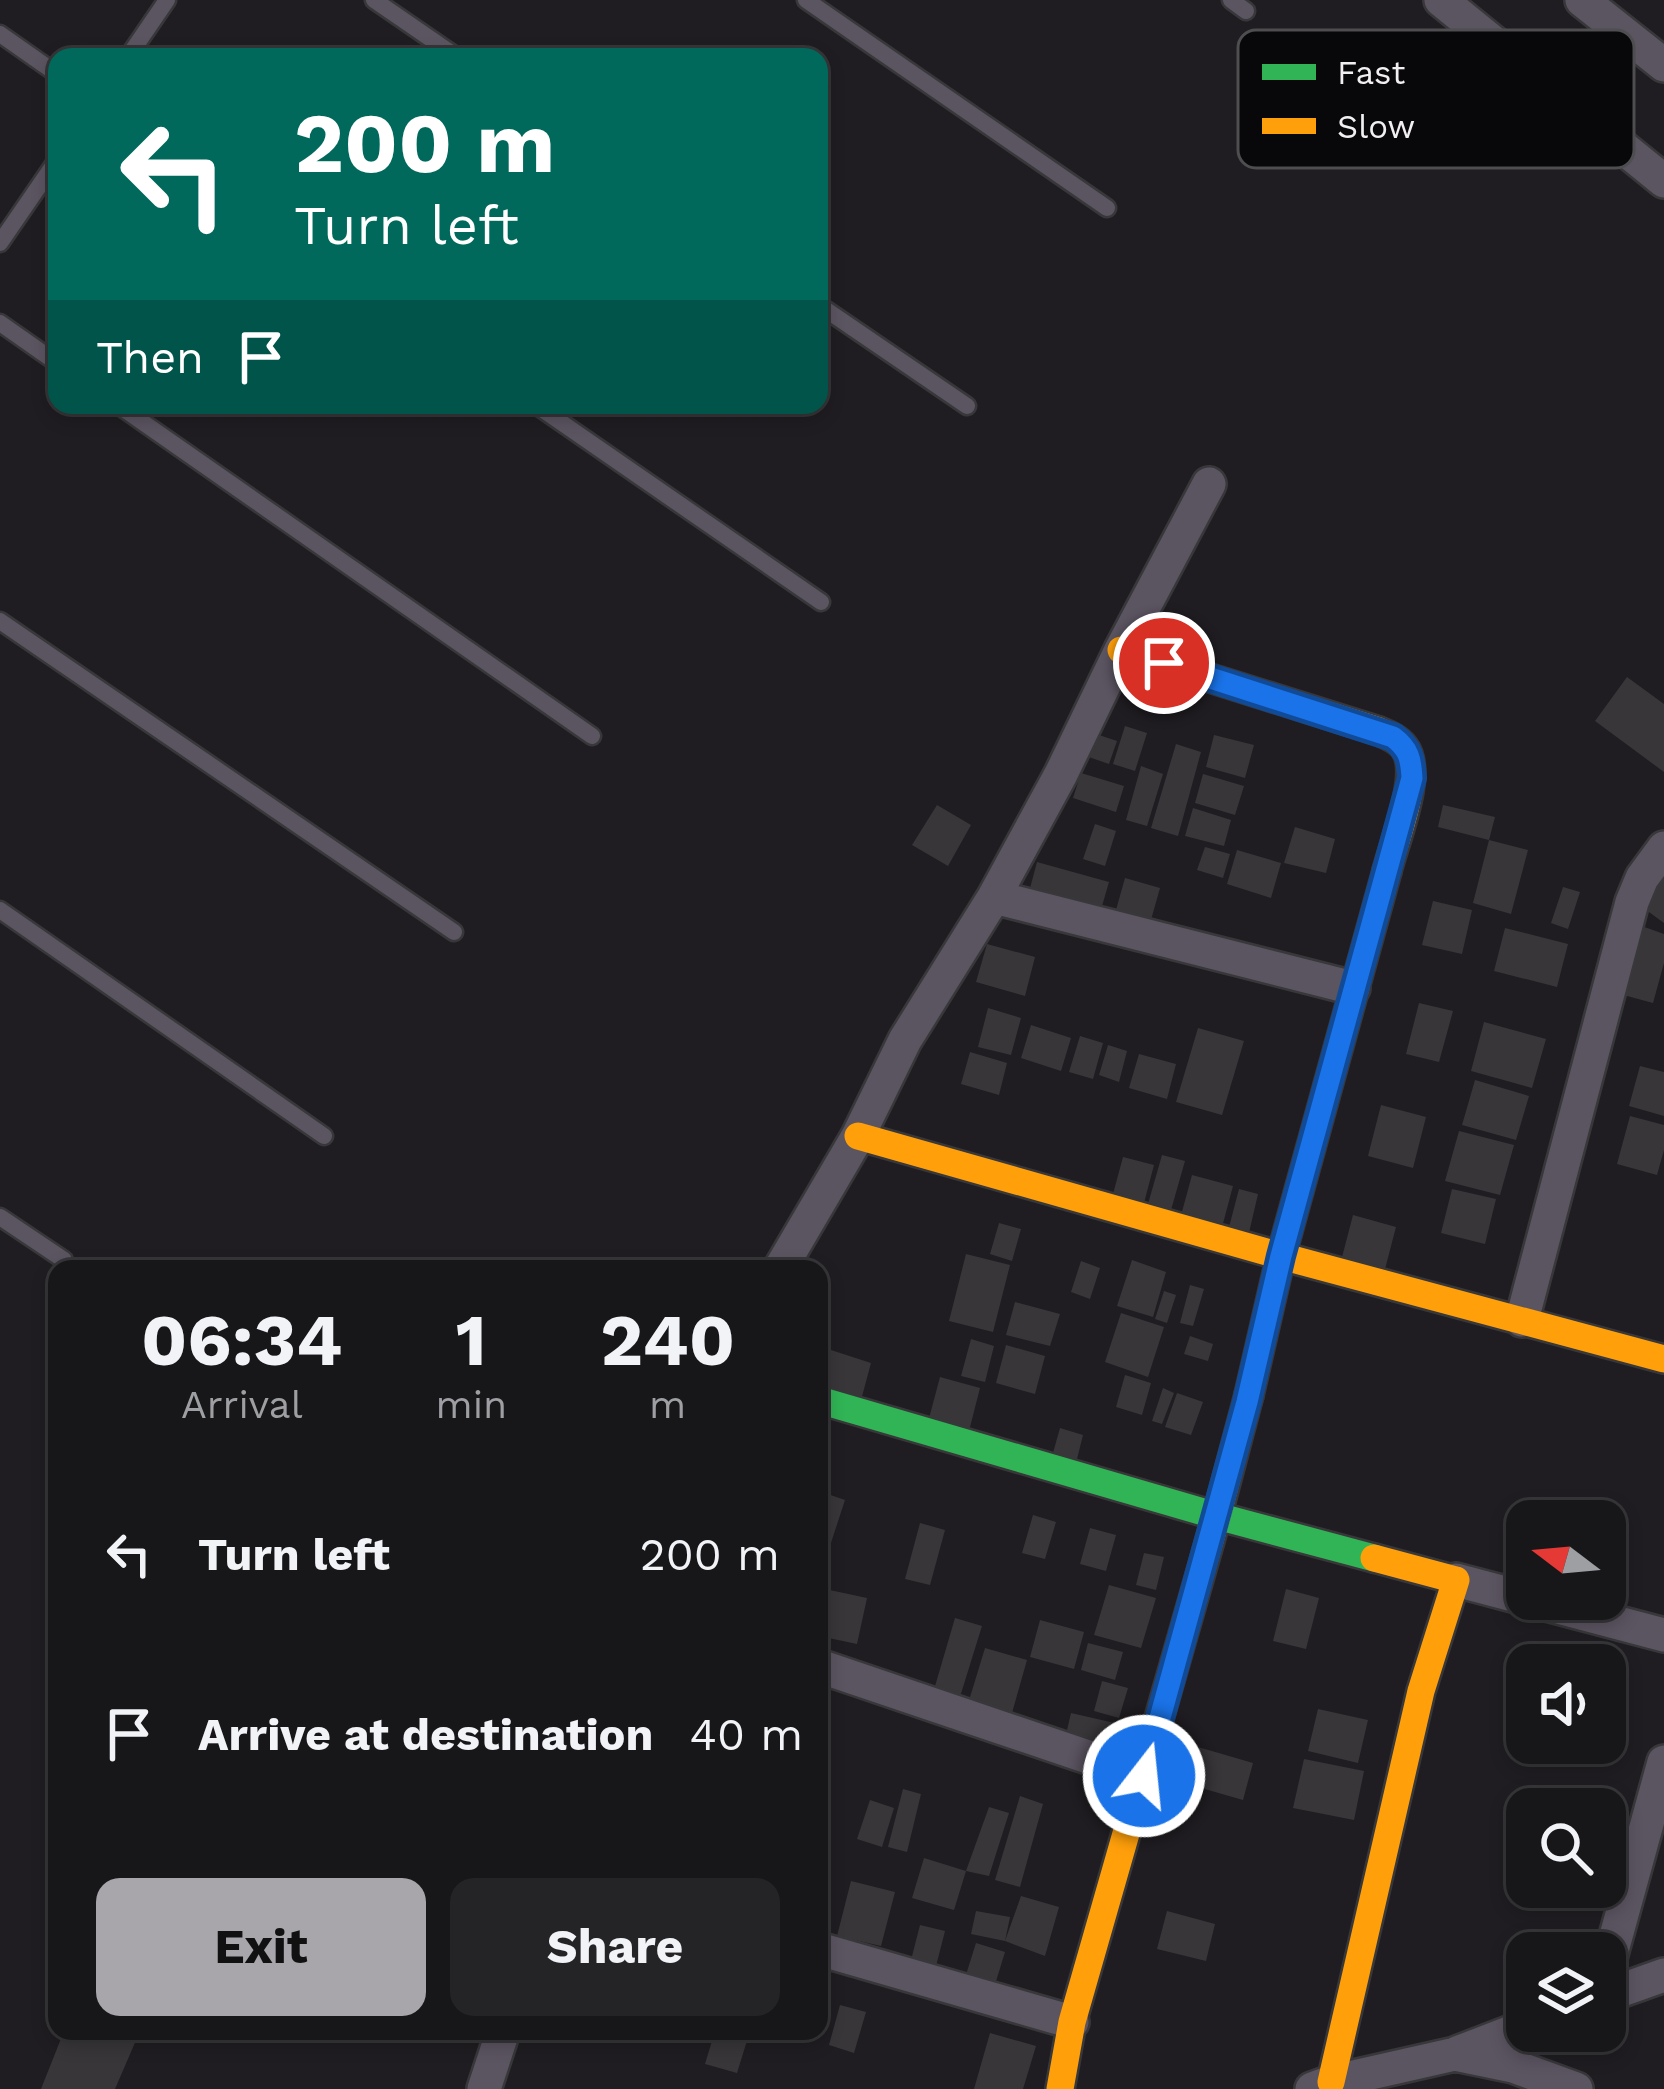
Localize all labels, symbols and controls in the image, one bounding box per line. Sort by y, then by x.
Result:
legend [1238,30,1634,168]
text: Fast [1337,53,1406,92]
text: 200 m [294,94,555,192]
icon: left [96,96,252,252]
text: Slow [1337,107,1415,146]
text: Turn left [294,194,519,257]
icon: arrive [228,324,294,390]
text: Then [96,331,204,384]
pin [1113,612,1215,714]
icon: arrive [1131,630,1197,696]
text: 06:34 [141,1298,343,1382]
text: 1 [456,1298,487,1382]
text: 240 [600,1298,735,1382]
text: Arrival [181,1382,303,1427]
text: min [436,1382,507,1427]
text: m [649,1382,686,1427]
north arrow [1506,1500,1626,1620]
map controls [1506,1500,1626,2052]
icon: left [96,1521,162,1587]
text: Turn left [198,1528,390,1581]
text: 200 m [640,1528,780,1581]
button: sound [1506,1644,1626,1764]
icon: arrive [96,1701,162,1767]
text: Arrive at destination [198,1708,653,1761]
text: 40 m [689,1708,803,1761]
position arrow [1081,1713,1207,1839]
button: search [1506,1788,1626,1908]
button: Exit [96,1878,426,2016]
button: Share [450,1878,780,2016]
button: layers [1506,1932,1626,2052]

